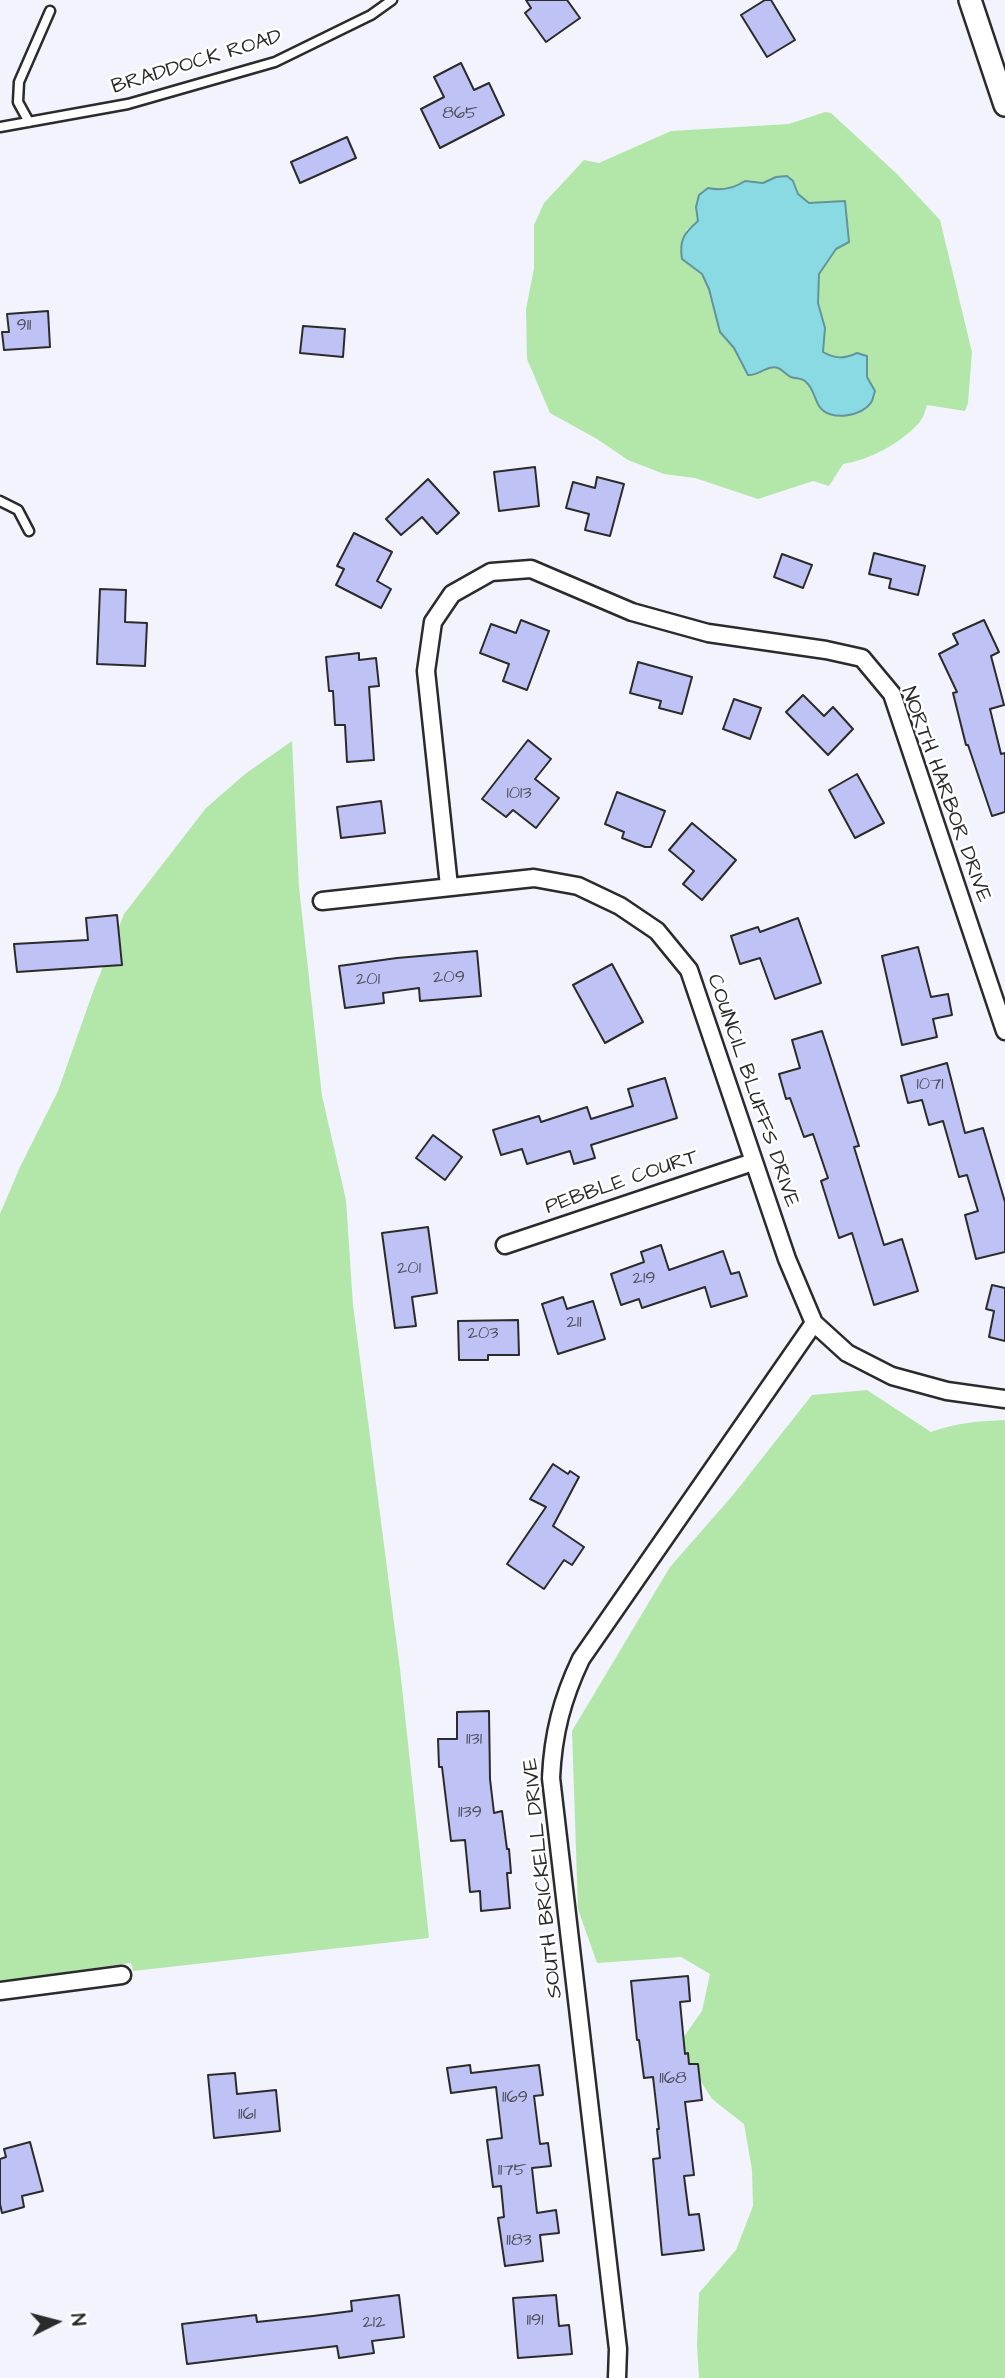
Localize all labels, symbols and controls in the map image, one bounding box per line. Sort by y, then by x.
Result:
street label: BRADDOCK ROAD [109,25,285,101]
house number: 865 [442,103,478,125]
house number: 911 [17,315,31,337]
street label: NORTH HARBOR DRIVE [894,684,996,906]
house number: 1013 [506,783,532,805]
house number: 209 [433,967,465,989]
house number: 201 [356,969,380,991]
street label: COUNCIL BLUFFS DRIVE [700,971,804,1211]
house number: 1071 [916,1074,944,1096]
street label: PEBBLE COURT [542,1145,702,1221]
house number: 201 [397,1258,421,1280]
house number: 219 [633,1268,655,1290]
house number: 211 [567,1312,581,1334]
house number: 203 [468,1323,498,1345]
house number: 1131 [466,1729,482,1751]
street label: SOUTH BRICKELL DRIVE [519,1757,569,1999]
house number: 1139 [458,1802,482,1824]
house number: 1168 [659,2068,687,2090]
house number: 1169 [502,2087,528,2109]
house number: 1161 [238,2104,256,2126]
house number: 1175 [498,2160,526,2182]
house number: 1183 [506,2230,532,2252]
north arrow [21,2287,91,2357]
house number: 1191 [526,2310,544,2332]
text: N [63,2312,91,2327]
house number: 212 [363,2312,385,2334]

